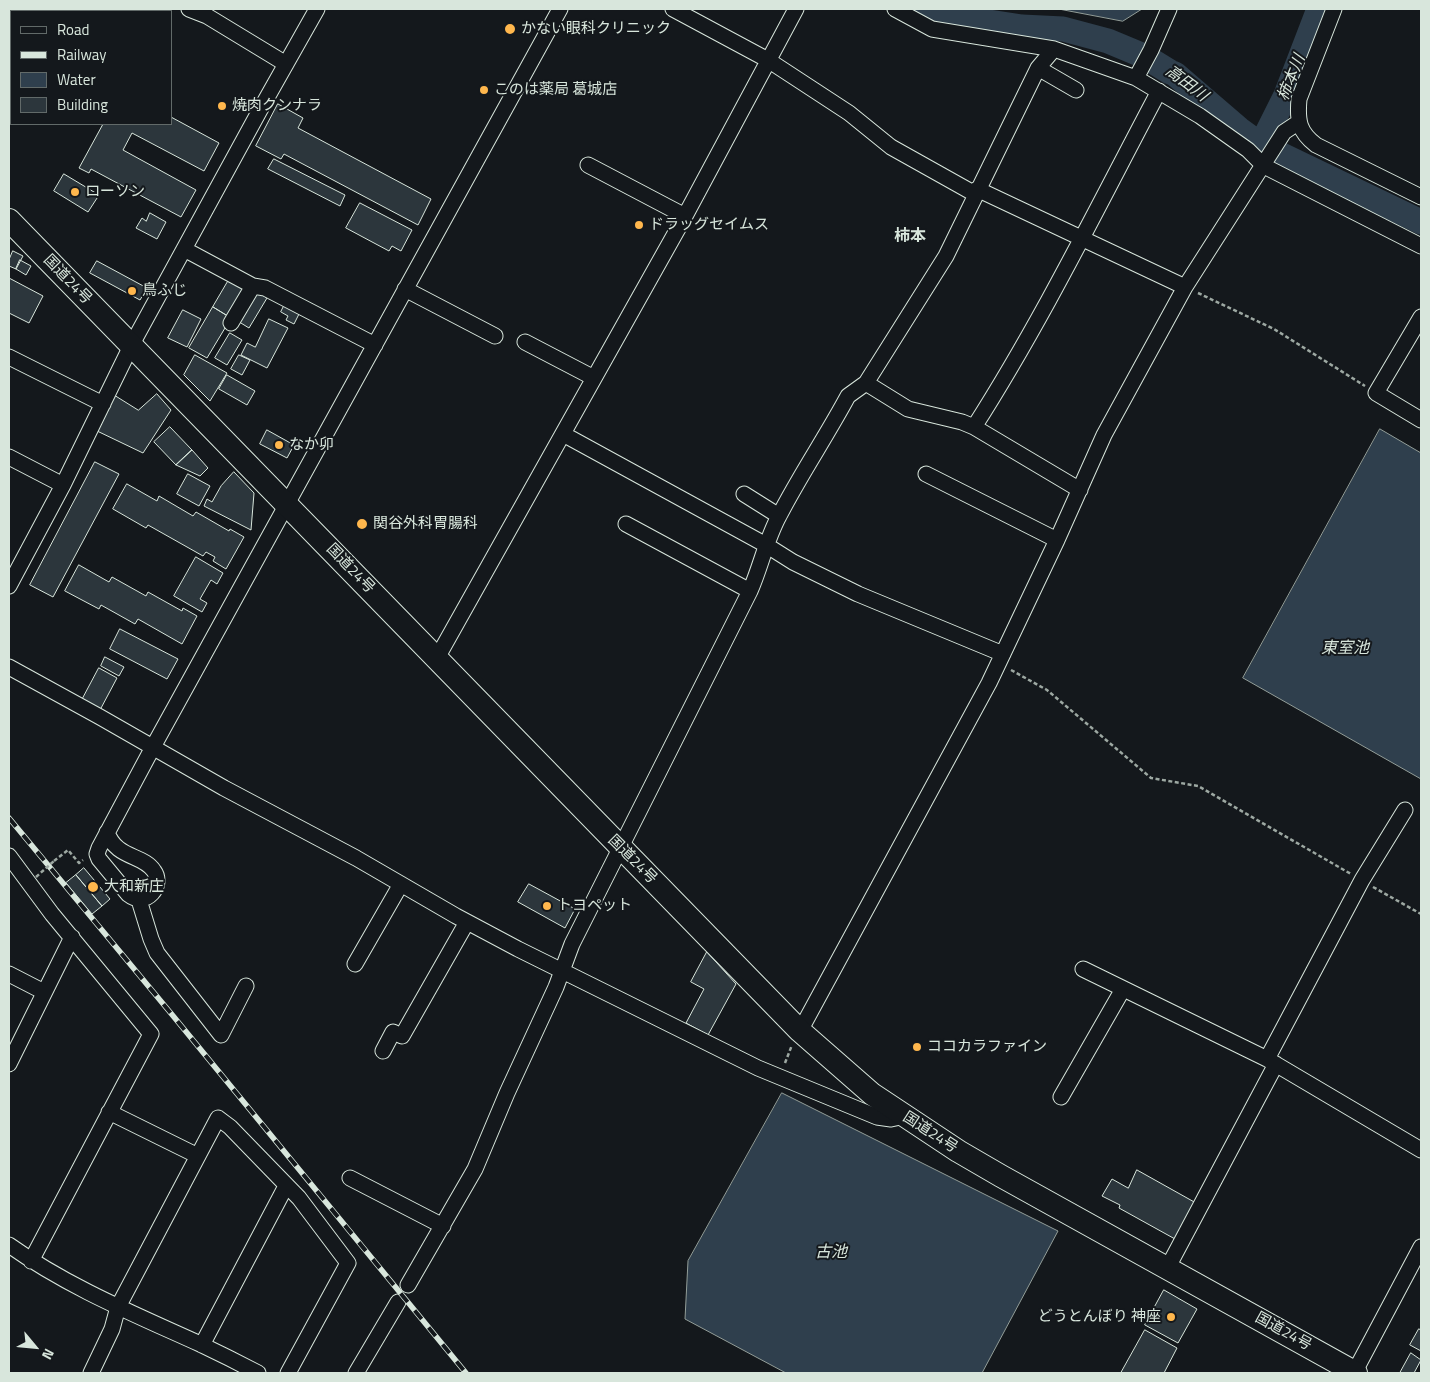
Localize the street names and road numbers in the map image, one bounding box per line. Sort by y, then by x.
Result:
street label: 国道24号 [39,252,95,308]
street label: 国道24号 [322,541,378,597]
street label: 国道24号 [604,832,660,888]
street label: 国道24号 [899,1109,961,1157]
street label: 国道24号 [1252,1309,1314,1355]

